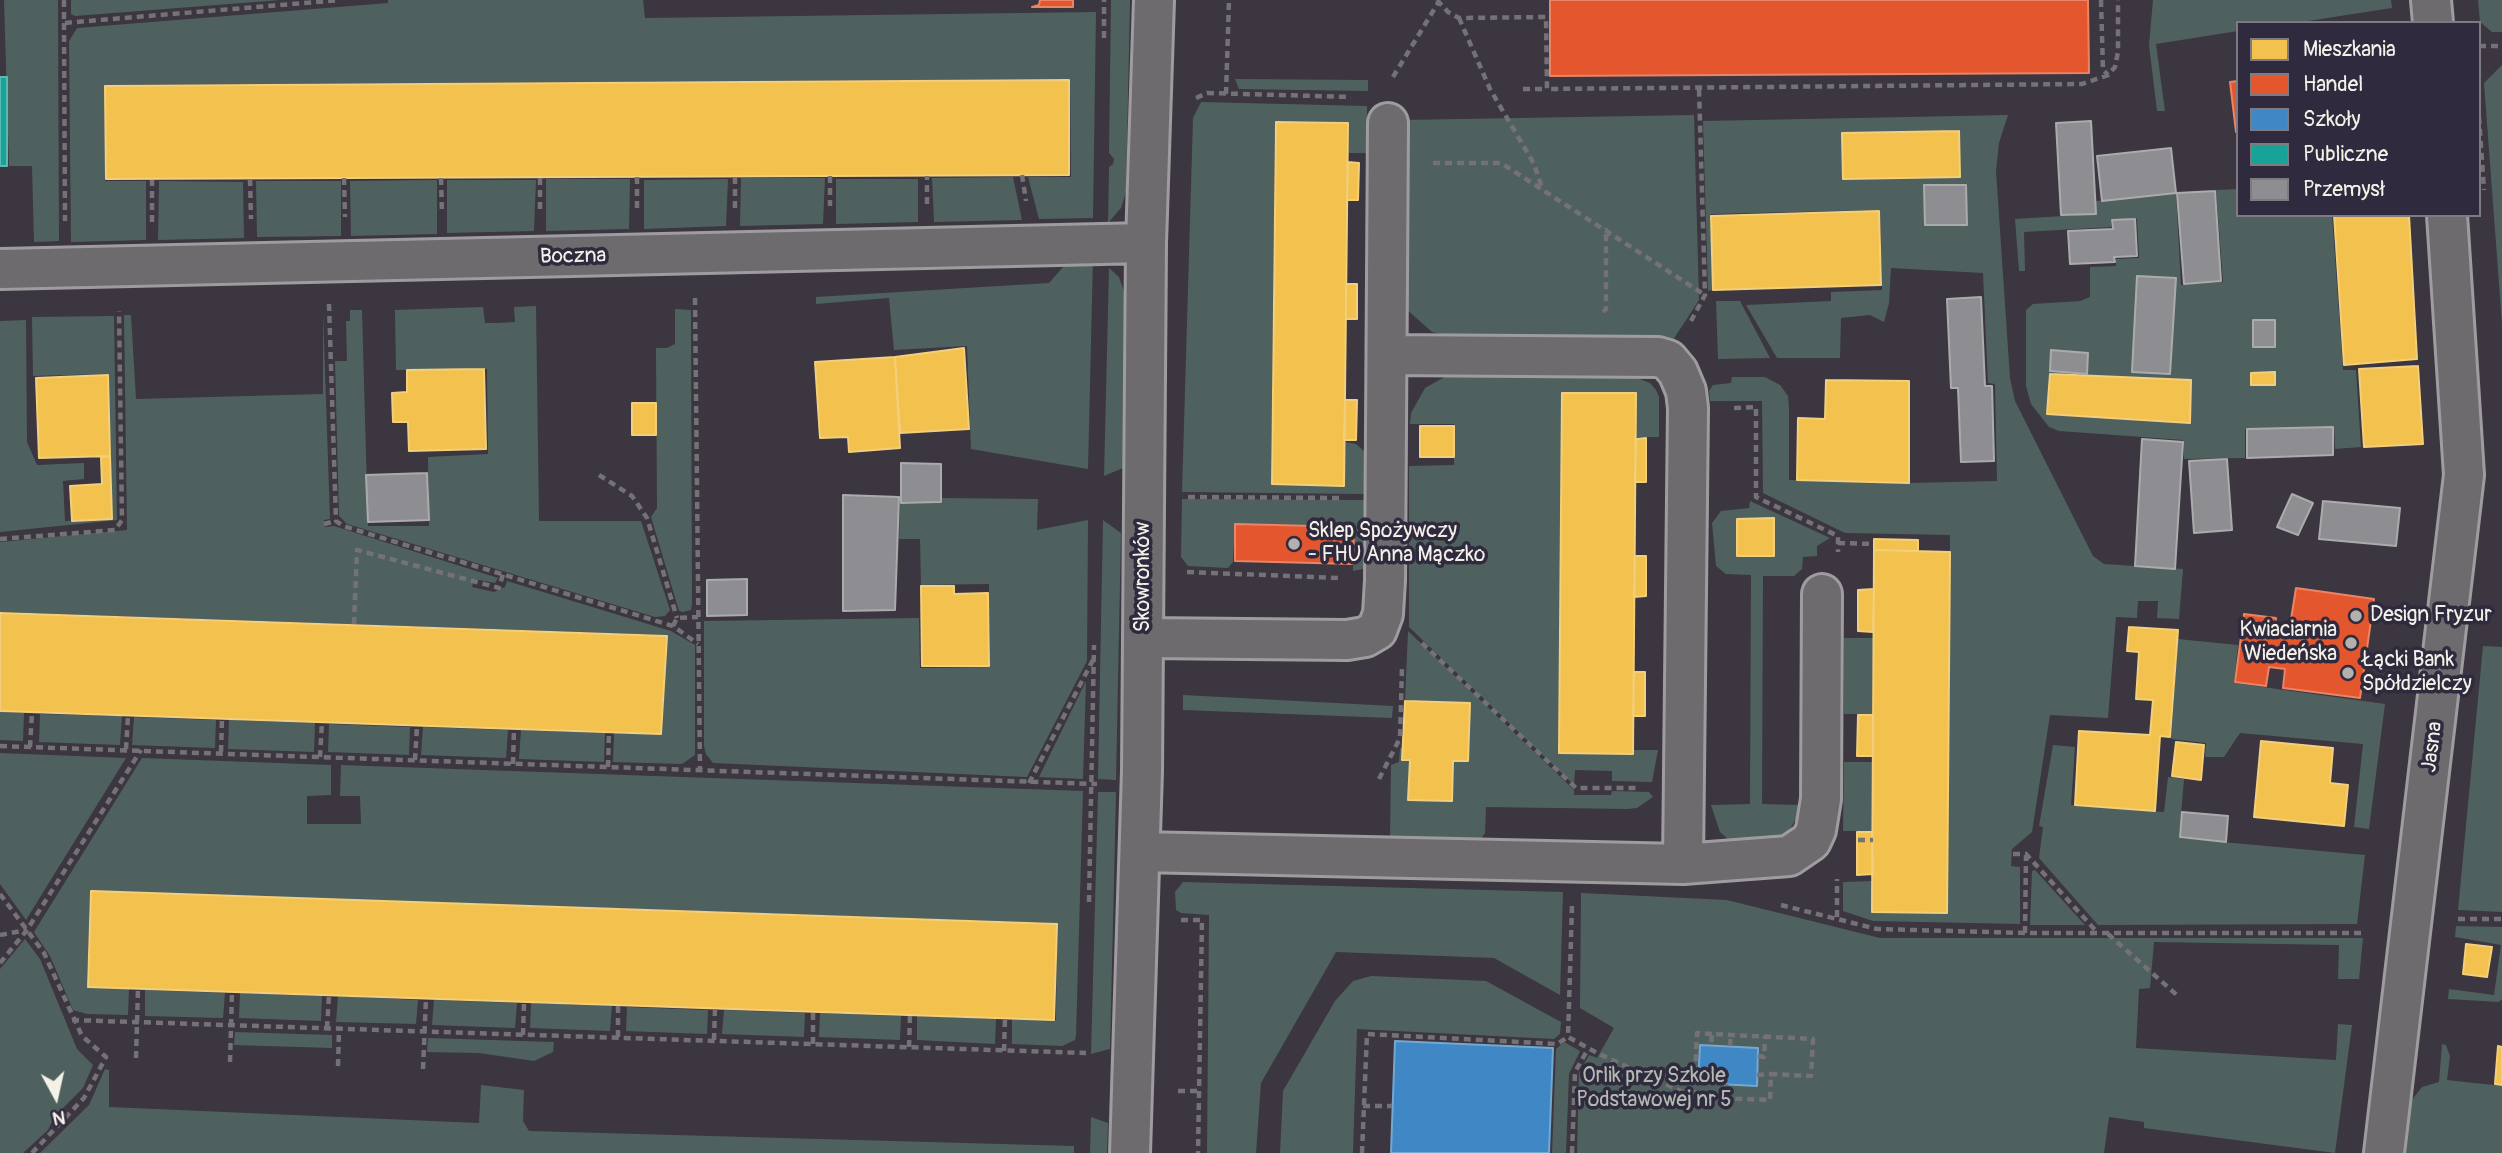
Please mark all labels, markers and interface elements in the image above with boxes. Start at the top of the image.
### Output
legend [2236,21,2481,217]
text: Mieszkania [2303,36,2396,63]
text: Handel [2303,71,2363,98]
text: Szkoły [2303,106,2360,133]
text: Publiczne [2303,141,2388,168]
text: Przemysł [2303,176,2385,203]
street label: Boczna [540,244,606,270]
place label: Sklep Spożywczy - FHU Anna Mączko [1308,519,1485,569]
street label: Skowronków [1131,522,1157,632]
marker: Sklep Spożywczy - FHU Anna Mączko [1286,536,1302,552]
place label: Design Fryzur [2370,603,2492,629]
marker: Design Fryzur [2348,608,2364,624]
place label: Kwiaciarnia Wiedeńska [2240,618,2337,668]
marker: Kwiaciarnia Wiedeńska [2343,635,2359,651]
place label: Łącki Bank Spółdzielczy [2362,648,2472,698]
marker: Łącki Bank Spółdzielczy [2340,665,2356,681]
street label: Jasna [2417,720,2449,774]
north arrow [21,1062,91,1132]
park label: Orlik przy Szkole Podstawowej nr 5 [1576,1064,1732,1114]
text: N [51,1105,67,1131]

